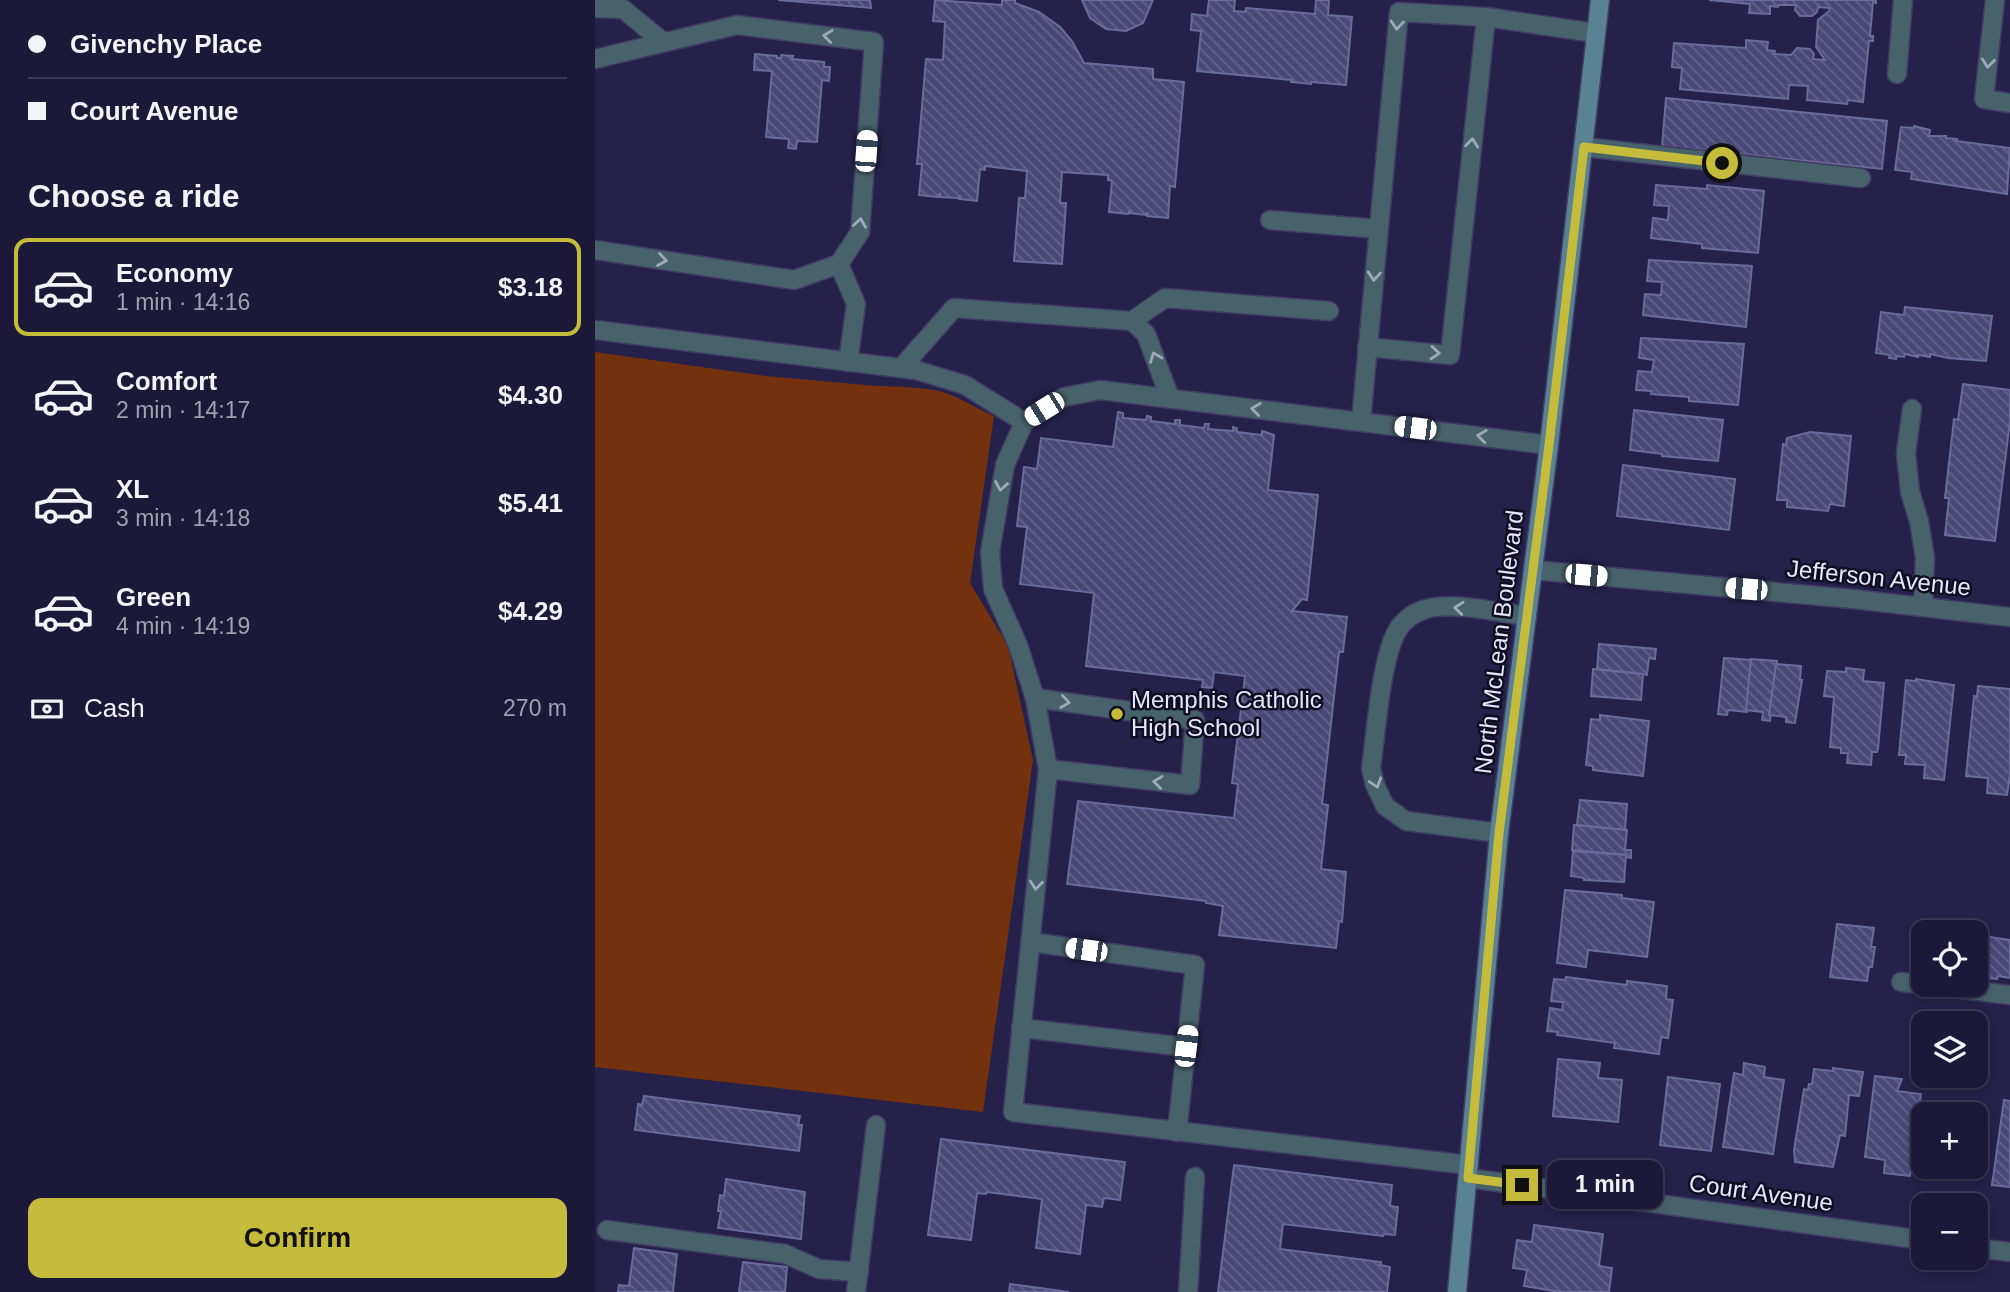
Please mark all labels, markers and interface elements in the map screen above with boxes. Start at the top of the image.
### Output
one-way arrow [1390,19,1405,31]
text: Givenchy Place [70,29,262,59]
one-way arrow [822,29,834,44]
one-way arrow [1981,58,1996,69]
text: Court Avenue [70,96,239,126]
car [855,129,878,173]
one-way arrow [1465,138,1480,149]
route start [1706,147,1738,179]
text: Choose a ride [28,178,240,214]
one-way arrow [852,217,867,229]
one-way arrow [657,252,668,267]
icon: car [32,256,95,319]
text: Economy [116,258,233,288]
one-way arrow [1367,271,1382,282]
text: $3.18 [498,272,563,302]
text: 1 min · 14:16 [116,289,250,315]
one-way arrow [1430,345,1441,360]
one-way arrow [1149,352,1163,364]
icon: car [32,364,95,427]
text: Comfort [116,366,217,396]
text: $4.30 [498,380,563,410]
car [1021,389,1068,429]
text: 2 min · 14:17 [116,397,250,423]
one-way arrow [1250,401,1262,416]
car [1393,415,1438,441]
one-way arrow [1476,429,1487,444]
icon: car [32,472,95,535]
text: XL [116,474,149,504]
one-way arrow [994,480,1009,492]
text: $5.41 [498,488,563,518]
text: 3 min · 14:18 [116,505,250,531]
street label: North McLean Boulevard [1469,509,1528,775]
street label: Jefferson Avenue [1786,554,1972,601]
car [1565,563,1608,587]
car [1725,577,1768,601]
icon: car [32,580,95,643]
text: Green [116,582,191,612]
text: $4.29 [498,596,563,626]
one-way arrow [1454,601,1465,616]
text: 4 min · 14:19 [116,613,250,639]
place label: Memphis Catholic High School [1131,686,1322,741]
icon: cash [28,690,66,728]
text: Cash [84,693,145,723]
text: 270 m [503,695,567,721]
one-way arrow [1059,695,1071,710]
marker: Memphis Catholic High School [1109,706,1125,722]
one-way arrow [1152,774,1164,789]
one-way arrow [1368,777,1382,789]
one-way arrow [1029,879,1044,891]
map controls [1911,920,1988,1270]
button: locate [1911,920,1988,997]
car [1064,937,1109,963]
button: layers [1911,1011,1988,1088]
car [1174,1024,1199,1068]
button: + [1911,1102,1988,1179]
callout: 1 min [1546,1160,1662,1210]
route end [1506,1169,1538,1201]
street label: Court Avenue [1687,1169,1835,1216]
text: 1 min [1575,1171,1635,1197]
button: − [1911,1193,1988,1270]
button: Confirm [28,1198,567,1278]

